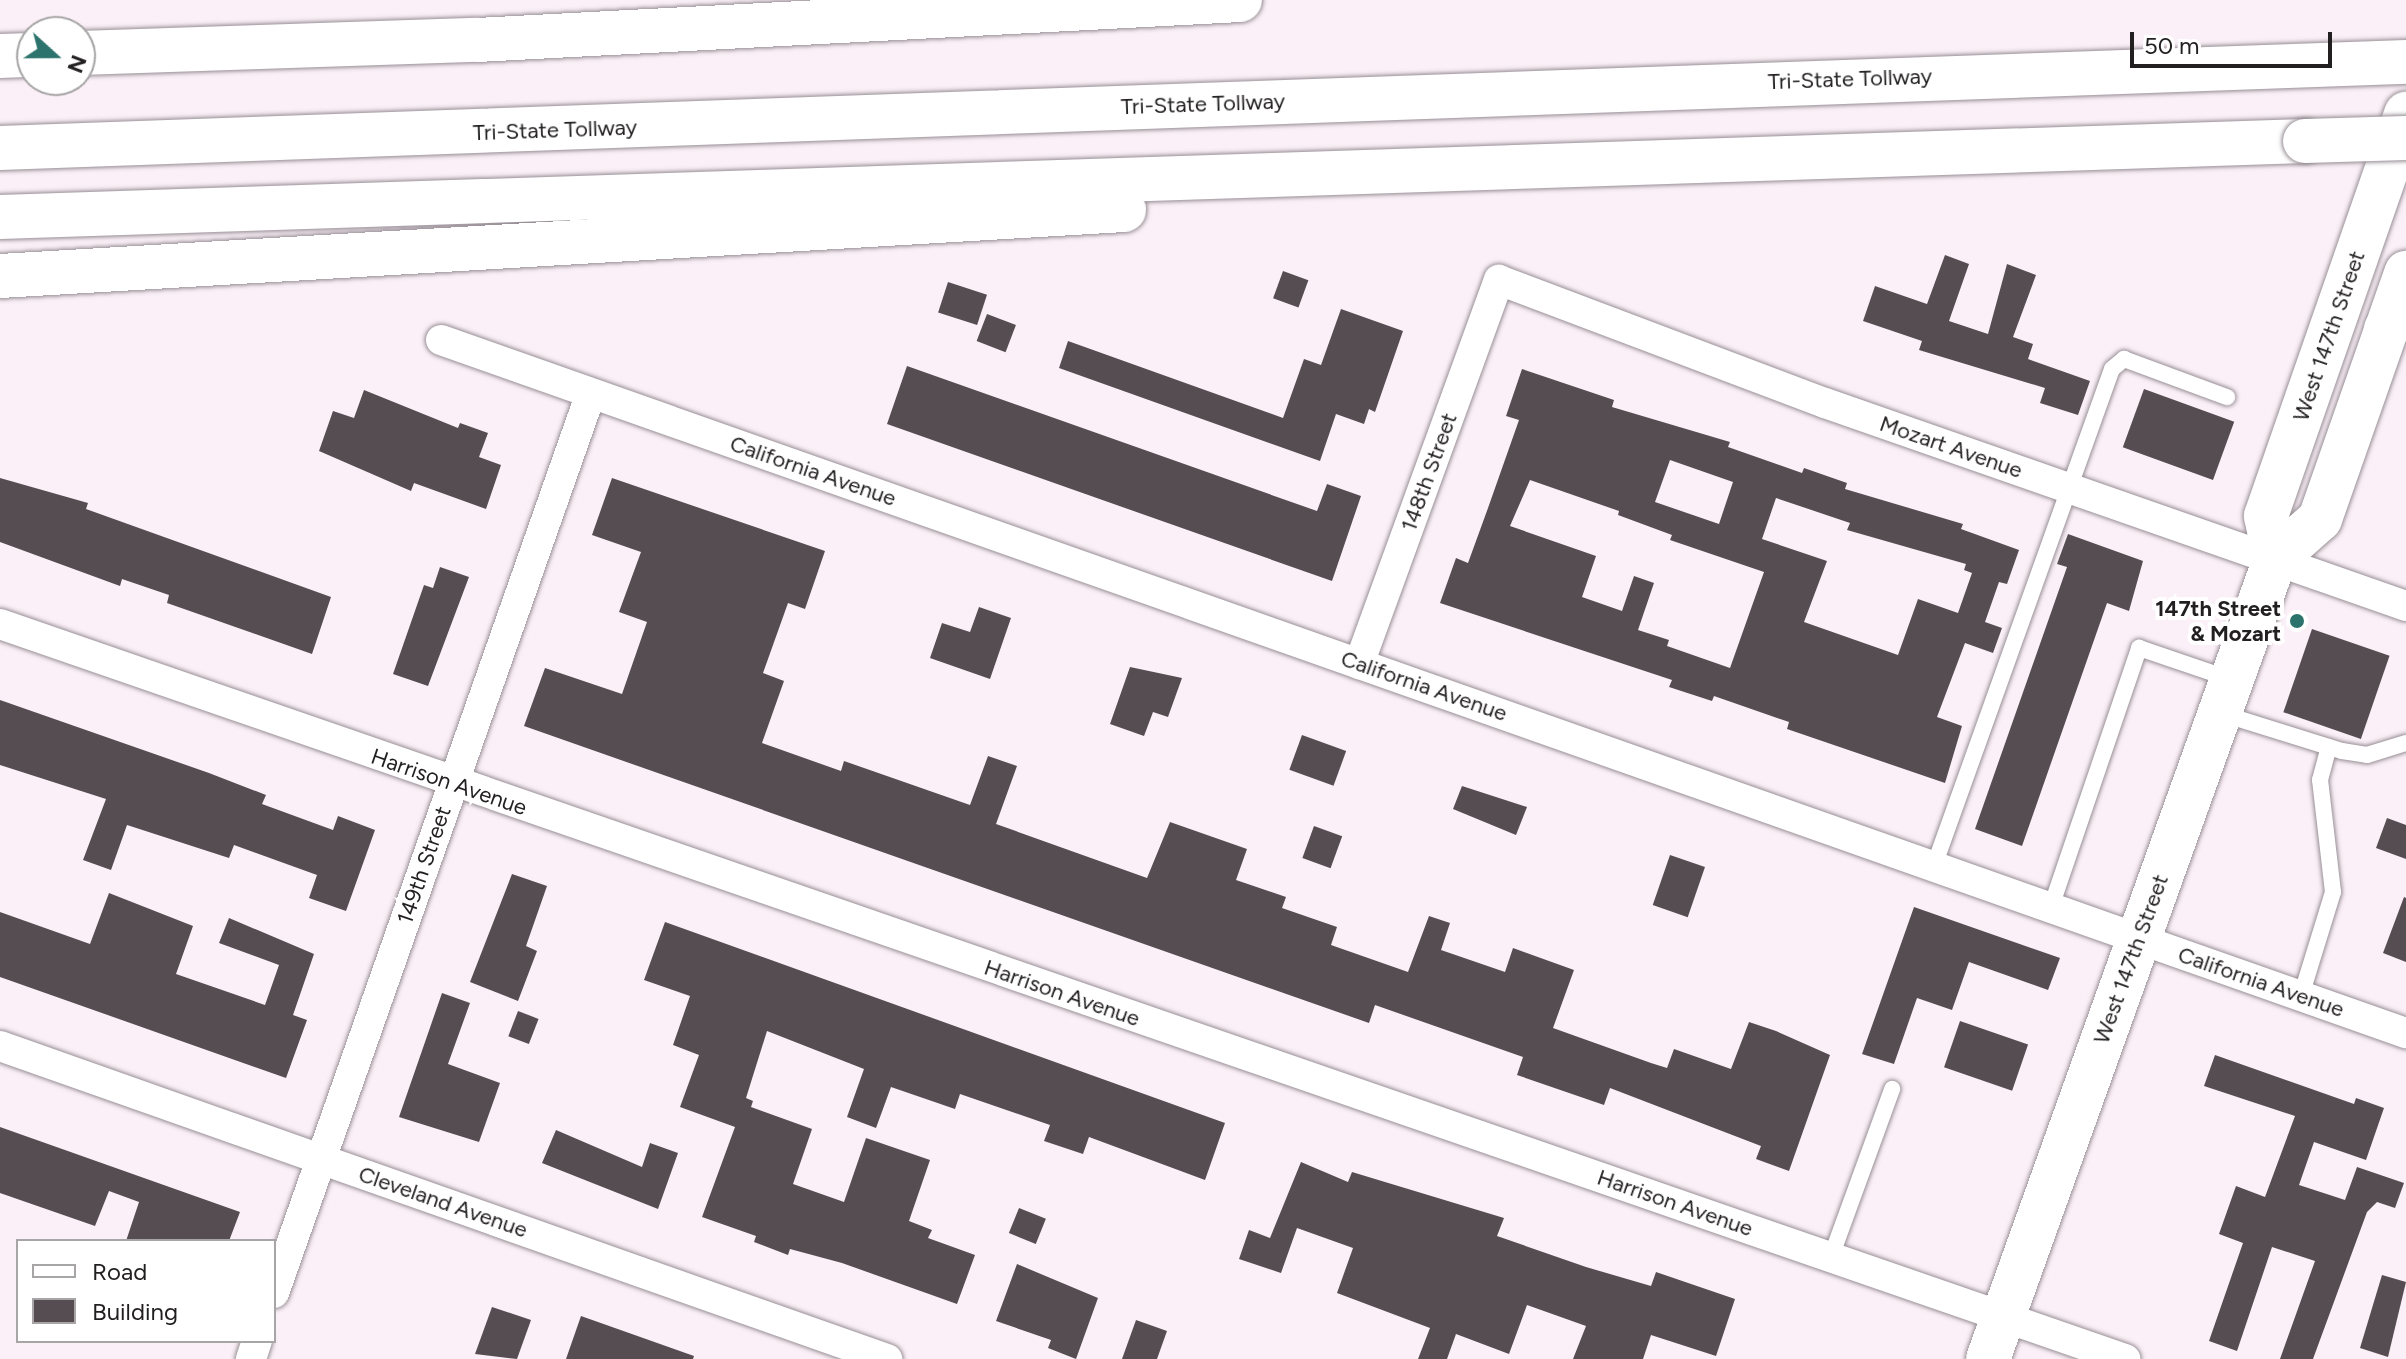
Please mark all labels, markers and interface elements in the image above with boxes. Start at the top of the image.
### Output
north arrow [16,16,96,96]
scale bar [2134,16,2336,66]
text: 50 m [2144,31,2200,60]
text: N [61,51,93,77]
street label: Tri-State Tollway [1767,63,1933,95]
street label: Tri-State Tollway [1120,88,1286,120]
street label: Tri-State Tollway [472,114,638,146]
street label: West 147th Street [2287,247,2371,425]
street label: 148th Street [1395,409,1463,535]
street label: Mozart Avenue [1876,410,2026,484]
street label: California Avenue [727,430,899,512]
place label: 147th Street & Mozart [2155,595,2281,646]
marker: 147th Street & Mozart [2288,612,2306,630]
street label: California Avenue [1338,645,1510,727]
street label: Harrison Avenue [368,743,530,821]
street label: 149th Street [392,803,456,927]
street label: West 147th Street [2088,871,2174,1047]
street label: California Avenue [2175,941,2347,1023]
street label: Harrison Avenue [981,954,1143,1032]
street label: Cleveland Avenue [355,1161,531,1243]
street label: Harrison Avenue [1594,1164,1756,1242]
legend [16,1239,276,1343]
text: Road [92,1257,147,1286]
text: Building [92,1297,178,1326]

